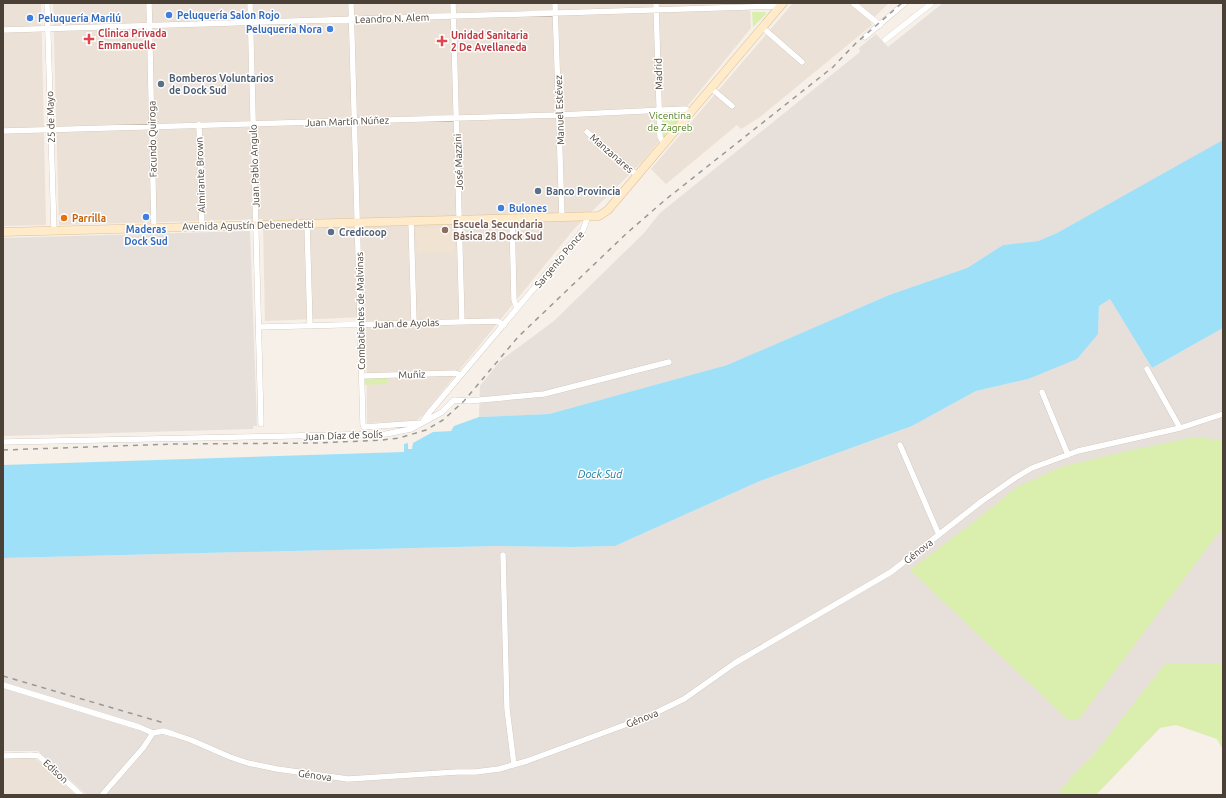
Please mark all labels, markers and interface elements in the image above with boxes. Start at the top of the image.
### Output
place label: Peluquería Salon Rojo [177,9,280,21]
marker: Peluquería Salon Rojo [164,10,174,20]
place label: Peluquería Marilú [38,12,121,24]
street label: Leandro N. Alem [355,12,429,25]
marker: Peluquería Marilú [25,13,35,23]
place label: Peluquería Nora [246,23,322,35]
marker: Peluquería Nora [325,24,335,34]
place label: Clinica Privada Emmanuelle [98,28,167,51]
place label: Unidad Sanitaria 2 De Avellaneda [451,30,528,53]
marker: Clinica Privada Emmanuelle [83,33,95,45]
marker: Unidad Sanitaria 2 De Avellaneda [436,35,448,47]
street label: Madrid [652,58,665,90]
place label: Bomberos Voluntarios de Dock Sud [169,73,274,96]
street label: Manuel Estévez [553,74,566,145]
marker: Bomberos Voluntarios de Dock Sud [156,79,166,89]
street label: 25 de Mayo [44,91,57,143]
street label: Facundo Quiroga [146,101,159,177]
park label: Vicentina de Zagreb [647,110,693,133]
street label: Juan Martín Núñez [305,115,390,128]
street label: Juan Pablo Angulo [248,124,261,208]
street label: Manzanares [588,132,636,175]
street label: José Mazzini [452,134,465,190]
street label: Almirante Brown [194,137,207,213]
marker: Banco Provincia [533,186,543,196]
place label: Banco Provincia [546,186,620,197]
marker: Bulones [496,203,506,213]
place label: Bulones [509,203,547,214]
marker: Maderas Dock Sud [141,212,151,222]
marker: Parrilla [59,213,69,223]
place label: Parrilla [72,213,106,224]
street label: Avenida Agustín Debenedetti [182,219,314,232]
place label: Escuela Secundaria Básica 28 Dock Sud [453,219,543,242]
place label: Maderas Dock Sud [124,224,168,247]
marker: Escuela Secundaria Básica 28 Dock Sud [440,225,450,235]
marker: Credicoop [326,227,336,237]
place label: Credicoop [339,227,387,238]
street label: Sargento Ponce [532,229,586,290]
street label: Combatientes de Malvinas [354,252,367,370]
street label: Juan de Ayolas [373,317,440,330]
street label: Muñiz [398,369,426,380]
street label: Juan Díaz de Solís [303,429,383,442]
water label: Dock Sud [578,468,623,480]
street label: Génova [902,537,935,566]
street label: Génova [624,707,660,730]
street label: Edison [41,757,70,786]
street label: Génova [297,768,332,783]

